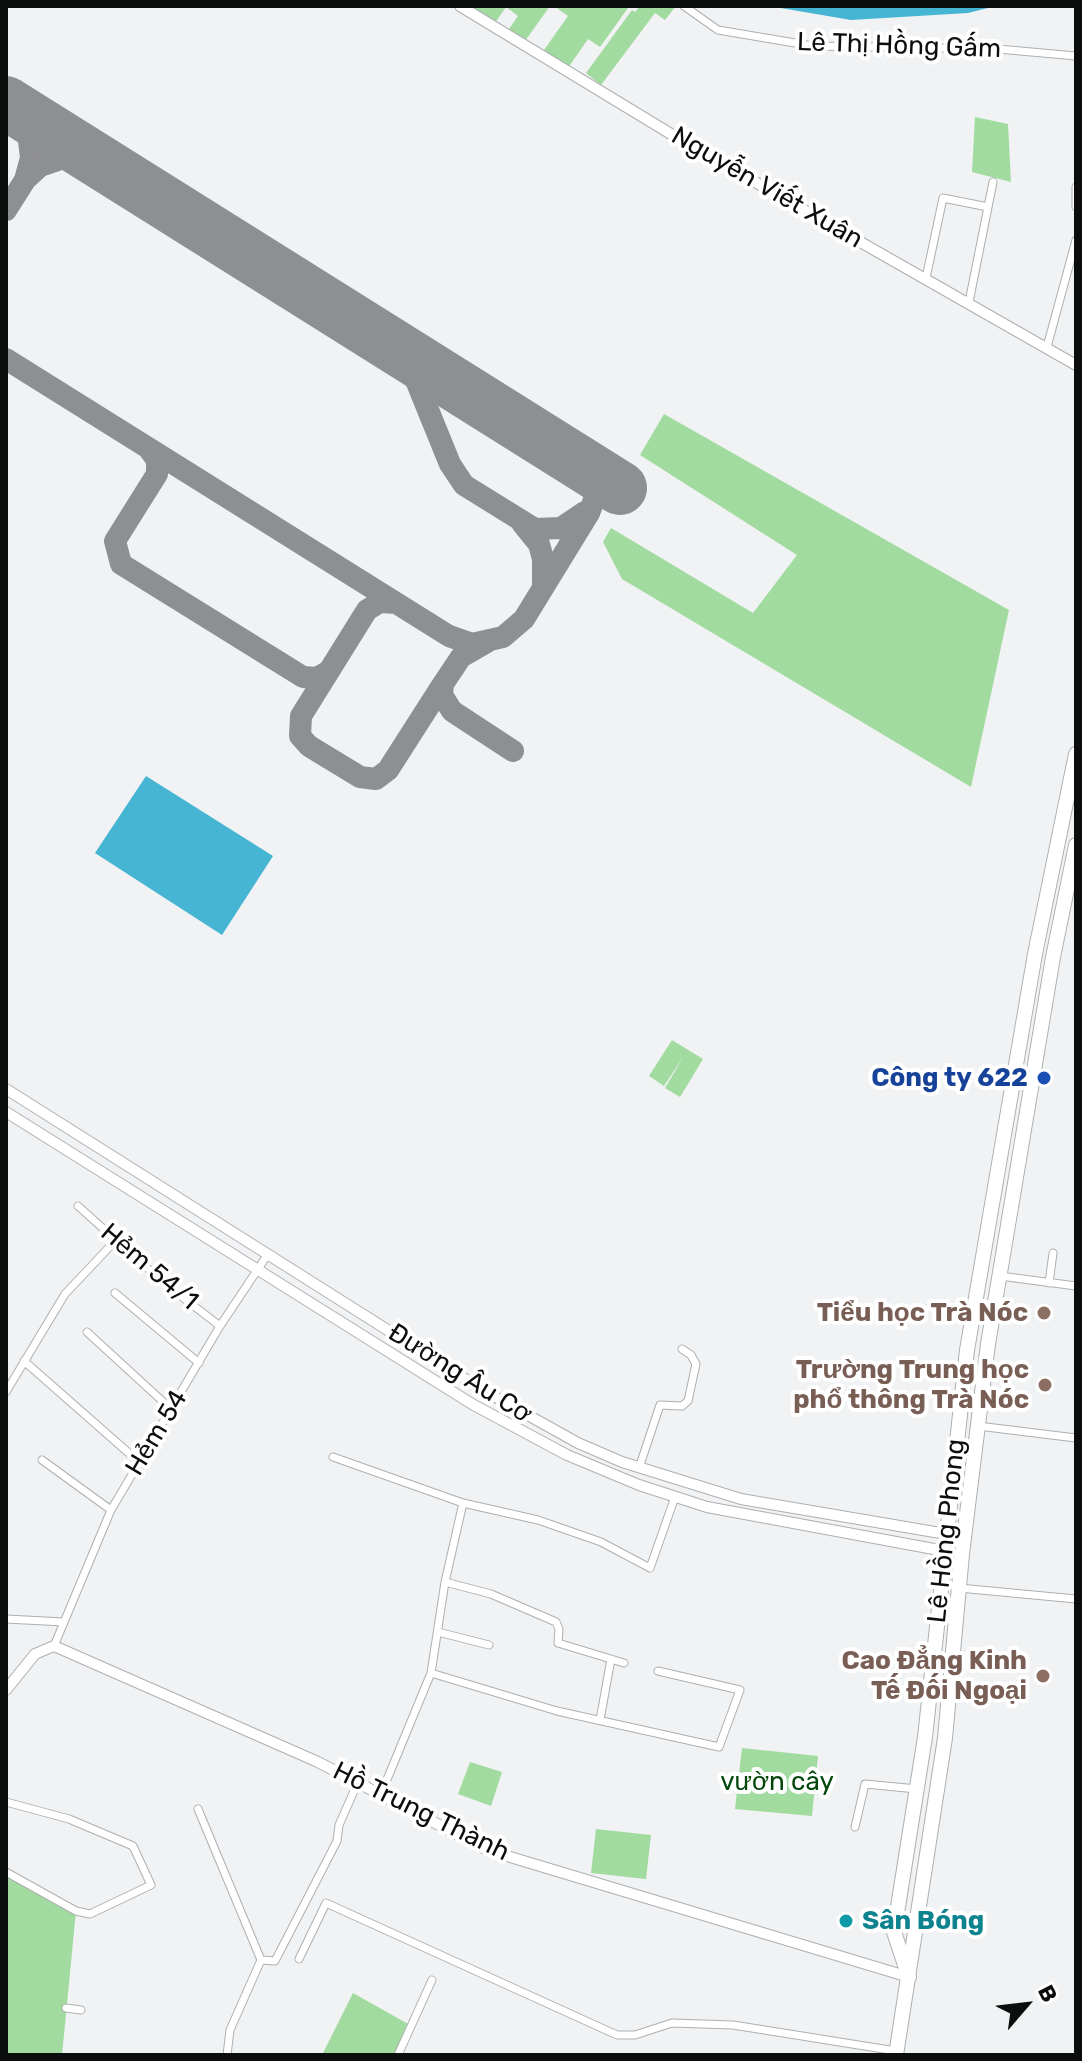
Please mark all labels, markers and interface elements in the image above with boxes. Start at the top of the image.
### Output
street label: Lê Thị Hồng Gấm [796,27,1002,65]
street label: Nguyễn Viết Xuân [666,121,868,255]
place label: Công ty 622 [871,1062,1028,1094]
marker: Công ty 622 [1035,1069,1053,1087]
street label: Hẻm 54/1 [94,1217,204,1317]
place label: Tiểu học Trà Nóc [817,1297,1028,1329]
marker: Tiểu học Trà Nóc [1035,1304,1053,1322]
street label: Đường Âu Cơ [382,1317,538,1431]
place label: Trường Trung học phổ thông Trà Nóc [793,1354,1029,1416]
marker: Trường Trung học phổ thông Trà Nóc [1036,1376,1054,1394]
street label: Hẻm 54 [119,1385,195,1481]
street label: Lê Hồng Phong [922,1437,972,1625]
place label: Cao Đẳng Kinh Tế Đối Ngoại [841,1645,1027,1706]
marker: Cao Đẳng Kinh Tế Đối Ngoại [1034,1667,1052,1685]
street label: Hồ Trung Thành [328,1756,514,1868]
park label: vườn cây [720,1766,834,1798]
place label: Sân Bóng [862,1905,984,1937]
marker: Sân Bóng [837,1912,855,1930]
north arrow [986,1965,1066,2045]
text: B [1032,1980,1063,2007]

